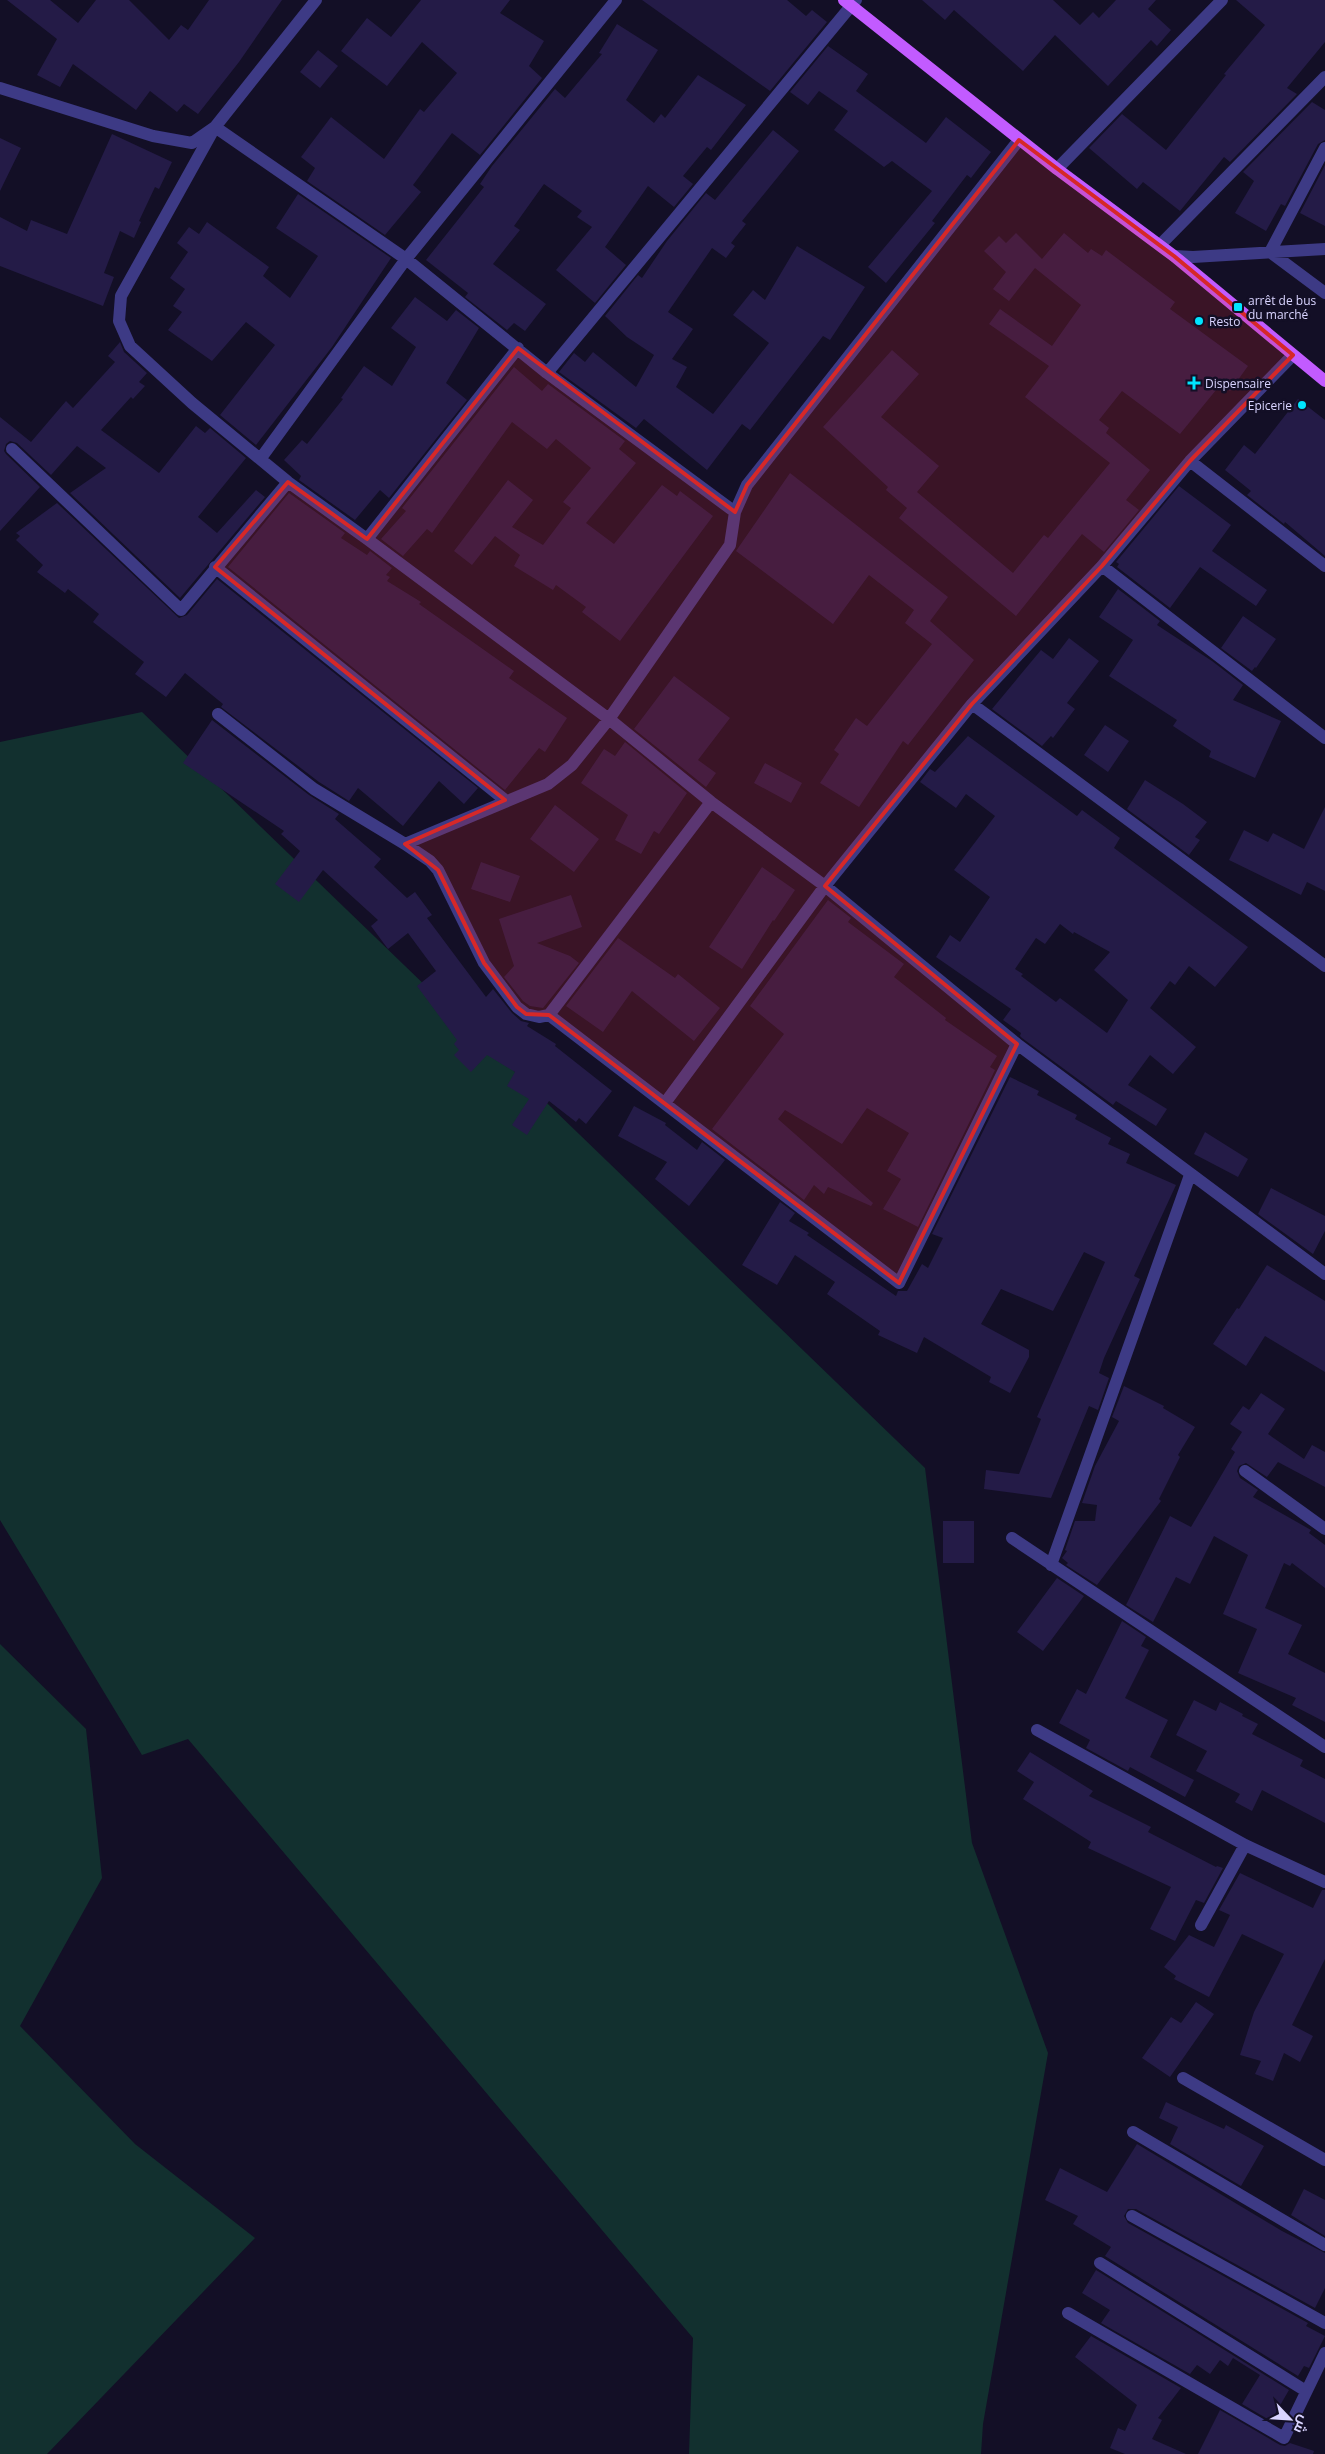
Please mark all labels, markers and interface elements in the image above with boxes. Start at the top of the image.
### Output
place label: arrêt de bus du marché [1248,292,1317,323]
marker: arrêt de bus du marché [1232,301,1244,313]
place label: Resto [1209,313,1240,330]
marker: Resto [1193,315,1205,327]
place label: Dispensaire [1205,375,1271,392]
marker: Dispensaire [1187,376,1201,390]
place label: Epicerie [1248,397,1292,414]
marker: Epicerie [1296,399,1308,411]
north arrow [1265,2394,1315,2444]
text: ش [1290,2413,1315,2437]

